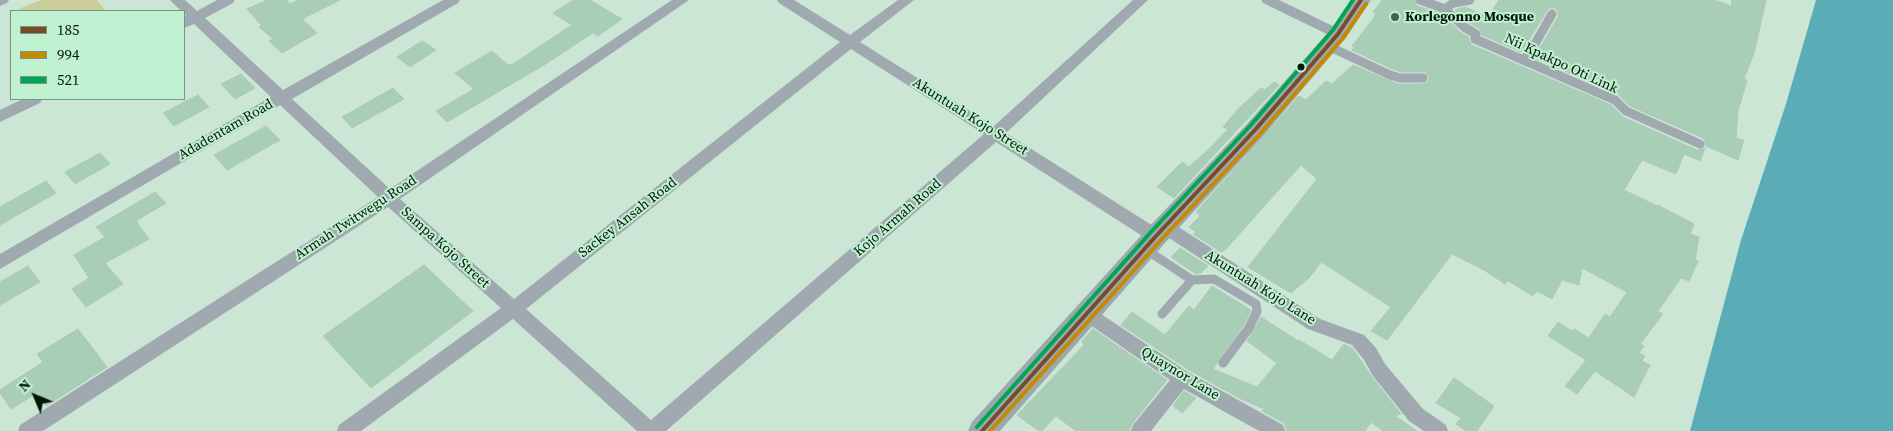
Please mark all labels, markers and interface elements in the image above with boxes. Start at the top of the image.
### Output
place label: Korlegonno Mosque [1405,9,1534,25]
legend [10,10,185,100]
marker: Korlegonno Mosque [1389,11,1401,23]
text: 185 [57,19,80,40]
street label: Nii Kpakpo Oti Link [1502,30,1620,98]
text: 994 [57,44,80,65]
unlabelled marker [1296,62,1306,72]
text: 521 [57,69,80,90]
street label: Akuntuah Kojo Street [909,75,1031,159]
street label: Adadentam Road [176,96,276,164]
street label: Armah Twitwegu Road [292,172,420,264]
street label: Sackey Ansah Road [575,174,681,262]
street label: Kojo Armah Road [851,176,945,260]
street label: Sampa Kojo Street [397,204,493,292]
street label: Akuntuah Kojo Lane [1201,247,1319,329]
street label: Quaynor Lane [1138,344,1222,404]
north arrow [10,371,60,421]
text: N [14,375,35,396]

